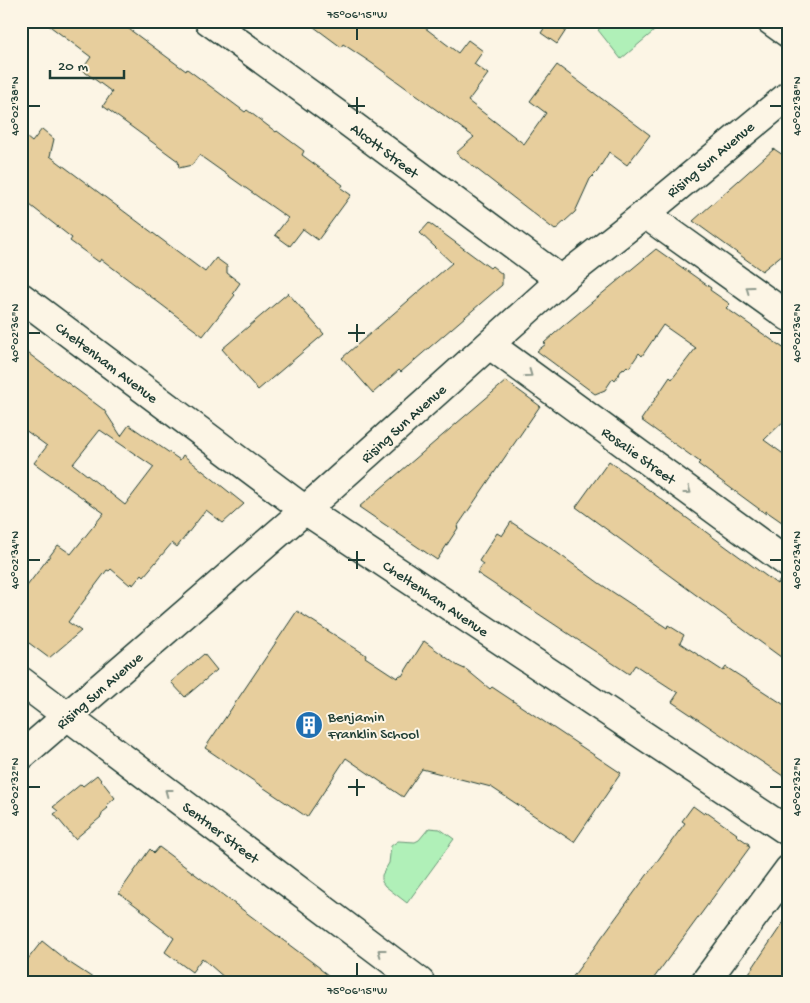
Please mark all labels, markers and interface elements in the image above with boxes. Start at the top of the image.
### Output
text: 75°06'15"W [326,9,387,23]
scale bar [50,48,124,80]
text: 20 m [58,58,88,76]
text: 40°02'38"N [9,76,23,136]
text: 40°02'38"N [791,76,805,136]
street label: Rising Sun Avenue [664,118,759,202]
street label: Alcott Street [346,120,423,184]
one-way arrow [745,286,755,295]
text: 40°02'36"N [9,303,23,362]
text: 40°02'36"N [791,303,805,362]
street label: Cheltenham Avenue [51,319,161,408]
one-way arrow [523,368,533,377]
street label: Rising Sun Avenue [358,381,451,468]
street label: Rosalie Street [597,424,680,491]
one-way arrow [682,485,692,494]
text: 40°02'34"N [9,531,23,589]
text: 40°02'34"N [791,531,805,589]
street label: Cheltenham Avenue [378,558,491,642]
street label: Rising Sun Avenue [53,649,147,734]
place label: Benjamin Franklin School [327,709,419,744]
building icon: Benjamin Franklin School [294,710,324,740]
text: 40°02'32"N [9,758,23,816]
text: 40°02'32"N [791,758,805,816]
one-way arrow [165,789,174,797]
street label: Sentner Street [178,799,263,869]
one-way arrow [378,950,387,958]
text: 75°06'15"W [326,985,387,999]

